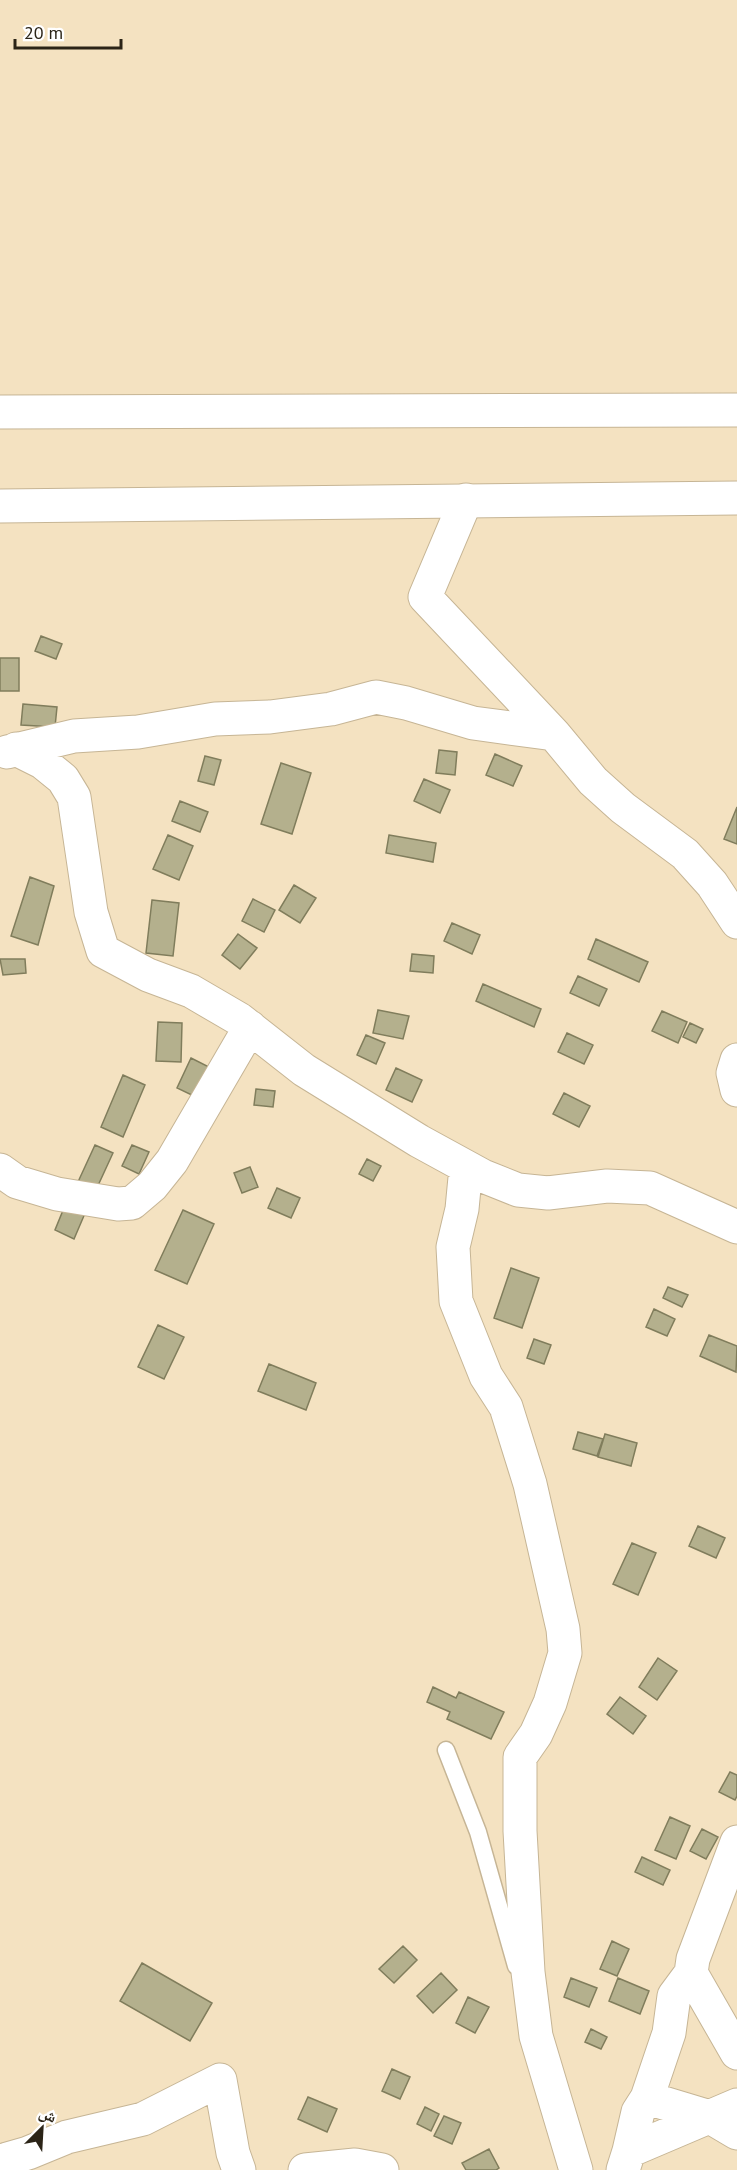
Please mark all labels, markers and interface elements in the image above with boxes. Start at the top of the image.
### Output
scale bar [15,12,122,50]
text: 20 m [24,21,63,44]
north arrow [12,2098,72,2158]
text: ش [36,2102,60,2127]

